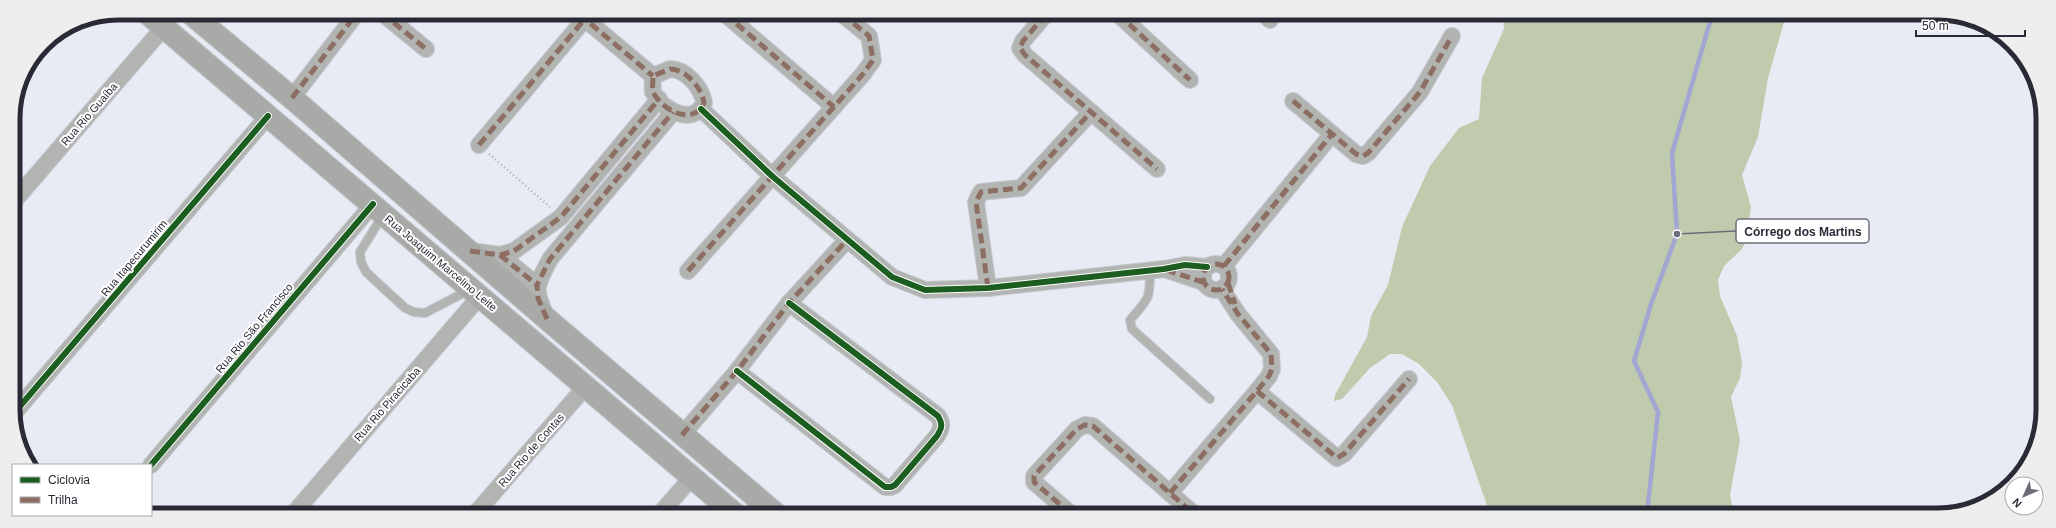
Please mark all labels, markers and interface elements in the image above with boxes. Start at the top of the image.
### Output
scale bar [1916,12,2025,38]
text: 50 m [1922,19,1949,33]
street label: Rua Rio Guaíba [59,80,120,148]
street label: Rua Joaquim Marcelino Leite [383,213,499,313]
street label: Rua Itapecurumirim [99,217,169,299]
callout: Córrego dos Martins [1736,219,1869,243]
text: Córrego dos Martins [1744,225,1862,239]
street label: Rua Rio São Francisco [213,281,295,375]
street label: Rua Rio Piracicaba [352,364,423,443]
street label: Rua Rio de Contas [496,411,566,489]
legend [12,464,152,516]
text: Ciclovia [48,473,90,487]
north arrow [2004,476,2044,516]
text: Trilha [48,493,78,507]
text: N [2010,496,2024,510]

